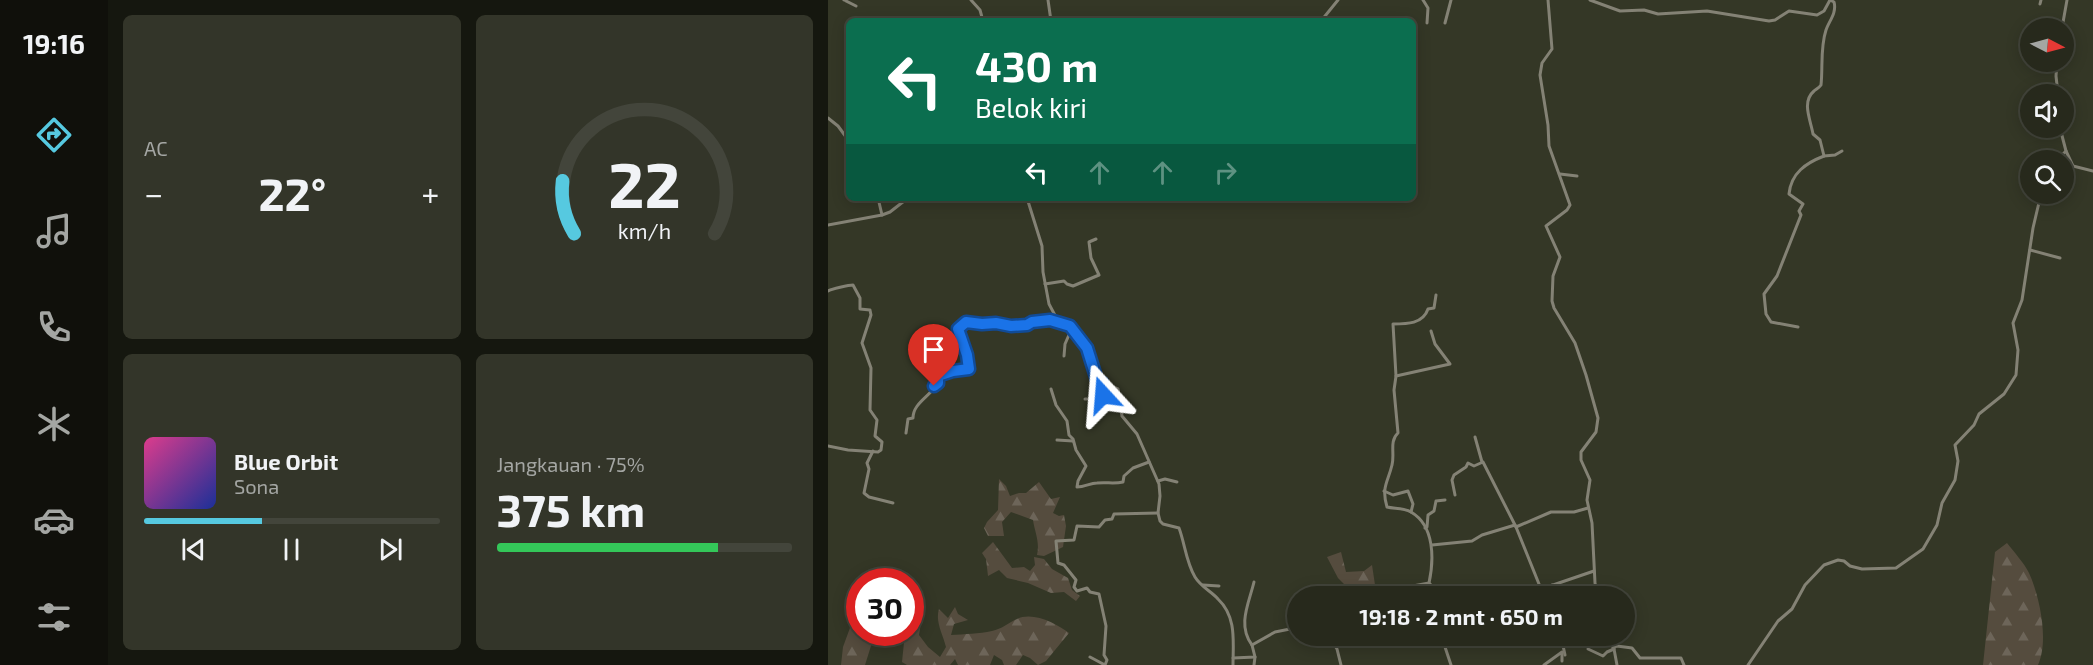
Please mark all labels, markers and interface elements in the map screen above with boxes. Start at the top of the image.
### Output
north arrow [2020,18,2074,72]
map controls [2020,18,2074,204]
text: 19:16 [23,27,85,59]
text: 430 m [975,40,1098,90]
icon: left [876,42,954,120]
button: sound [2020,84,2074,138]
text: Belok kiri [975,91,1087,123]
icon: directions [33,114,75,156]
text: AC [144,136,168,160]
text: 22 [608,146,680,221]
button: search [2020,150,2074,204]
icon: left [1020,156,1053,189]
icon: ahead [1083,156,1116,189]
icon: ahead [1146,156,1179,189]
icon: right [1209,156,1242,189]
text: 22° [258,166,326,220]
text: − [144,173,163,213]
text: + [421,173,440,213]
icon: music [33,210,75,252]
text: km/h [618,218,671,243]
icon: phone [33,306,75,348]
pin [908,324,959,386]
icon: arrive [917,333,950,366]
position arrow [1071,363,1135,427]
icon: climate [33,403,75,445]
text: Blue Orbit [234,448,338,474]
text: Jangkauan · 75% [497,452,645,476]
text: Sona [234,474,279,498]
text: 375 km [497,482,645,536]
icon: car [33,499,75,541]
icon: previous [177,533,210,566]
icon: pause [275,533,308,566]
icon: next [374,533,407,566]
speed limit sign: 30 [846,568,924,646]
icon: filters [33,596,75,638]
text: 19:18 · 2 mnt · 650 m [1359,603,1563,629]

